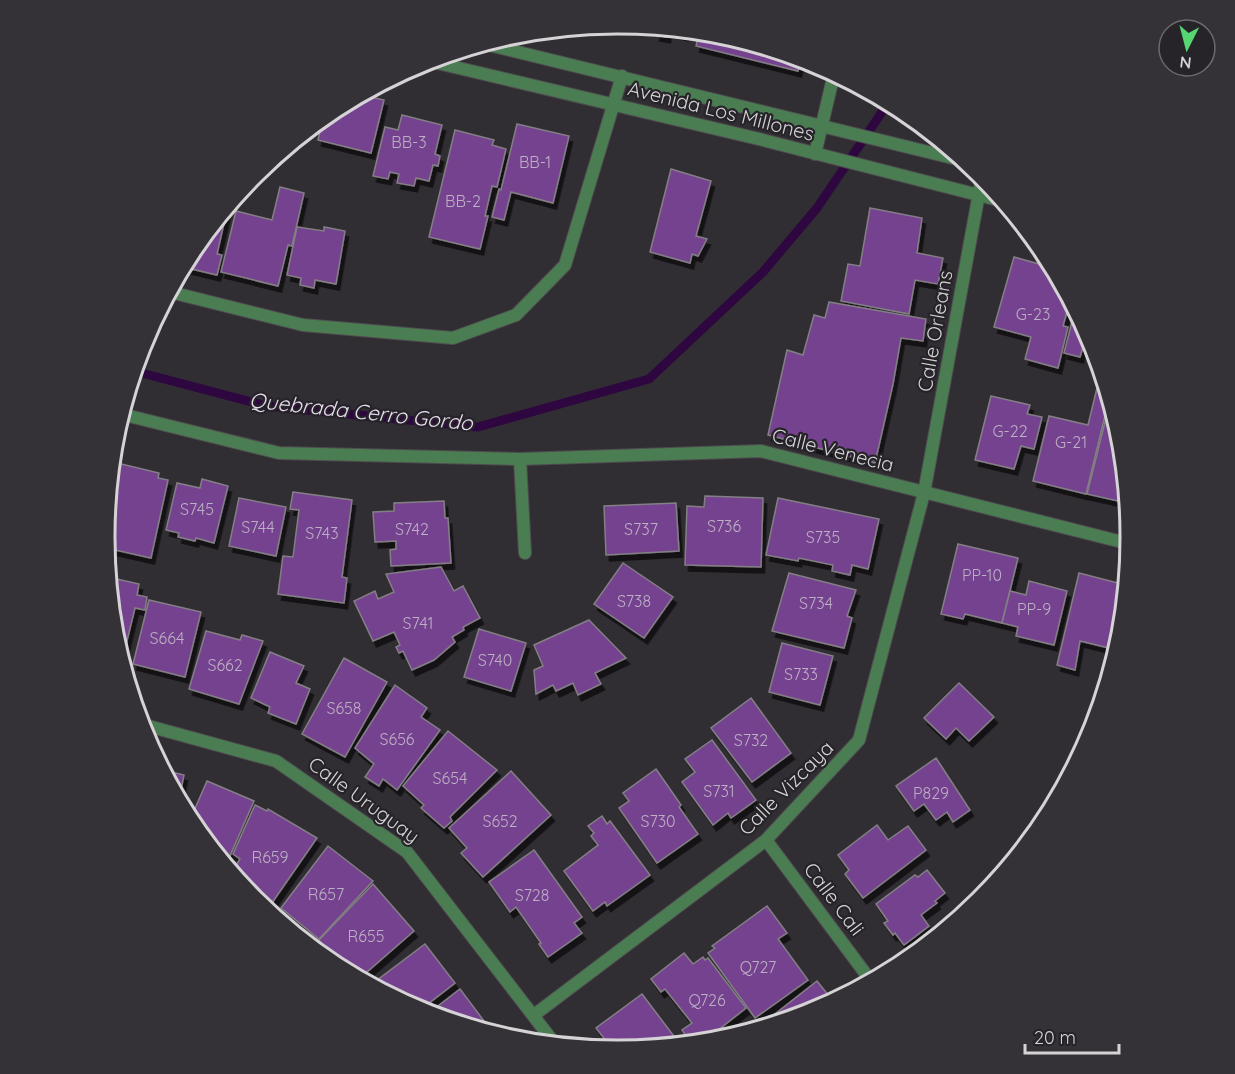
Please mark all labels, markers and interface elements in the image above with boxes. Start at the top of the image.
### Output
north arrow [1157,18,1217,78]
text: N [1179,52,1192,73]
street label: Avenida Los Millones [625,75,817,146]
house number: BB-3 [391,132,427,152]
house number: BB-1 [519,152,551,172]
house number: BB-2 [445,191,481,211]
street label: Calle Orleans [912,268,957,394]
house number: G-23 [1016,304,1050,324]
water label: Quebrada Cerro Gordo [248,386,475,436]
house number: G-22 [992,421,1028,441]
street label: Calle Venecia [770,422,897,477]
house number: G-21 [1055,432,1087,452]
house number: S745 [180,499,214,519]
house number: S736 [707,516,741,536]
house number: S744 [241,517,275,537]
house number: S742 [395,519,429,539]
house number: S737 [624,519,658,539]
house number: S743 [305,523,339,543]
house number: S735 [806,527,840,547]
house number: PP-10 [962,565,1002,585]
house number: S738 [617,591,651,611]
house number: S734 [799,593,833,613]
house number: PP-9 [1017,599,1051,619]
house number: S741 [403,613,433,633]
house number: S664 [150,628,184,648]
house number: S740 [478,650,512,670]
house number: S662 [207,655,243,675]
house number: S733 [784,664,818,684]
house number: S658 [327,698,361,718]
house number: S656 [380,729,415,749]
house number: S732 [734,730,768,750]
street label: Calle Vizcaya [733,735,838,840]
street label: Calle Uruguay [304,751,425,848]
house number: S654 [433,768,467,788]
house number: S731 [703,781,735,801]
house number: P829 [913,783,949,803]
house number: S652 [482,811,518,831]
house number: S730 [640,811,676,831]
house number: R659 [252,847,289,867]
street label: Calle Cali [799,857,870,940]
house number: R657 [308,884,344,904]
house number: S728 [515,885,549,905]
house number: R655 [348,926,384,946]
house number: Q727 [740,957,776,977]
house number: Q726 [688,990,726,1010]
scale bar [1025,1017,1120,1055]
text: 20 m [1034,1026,1076,1049]

